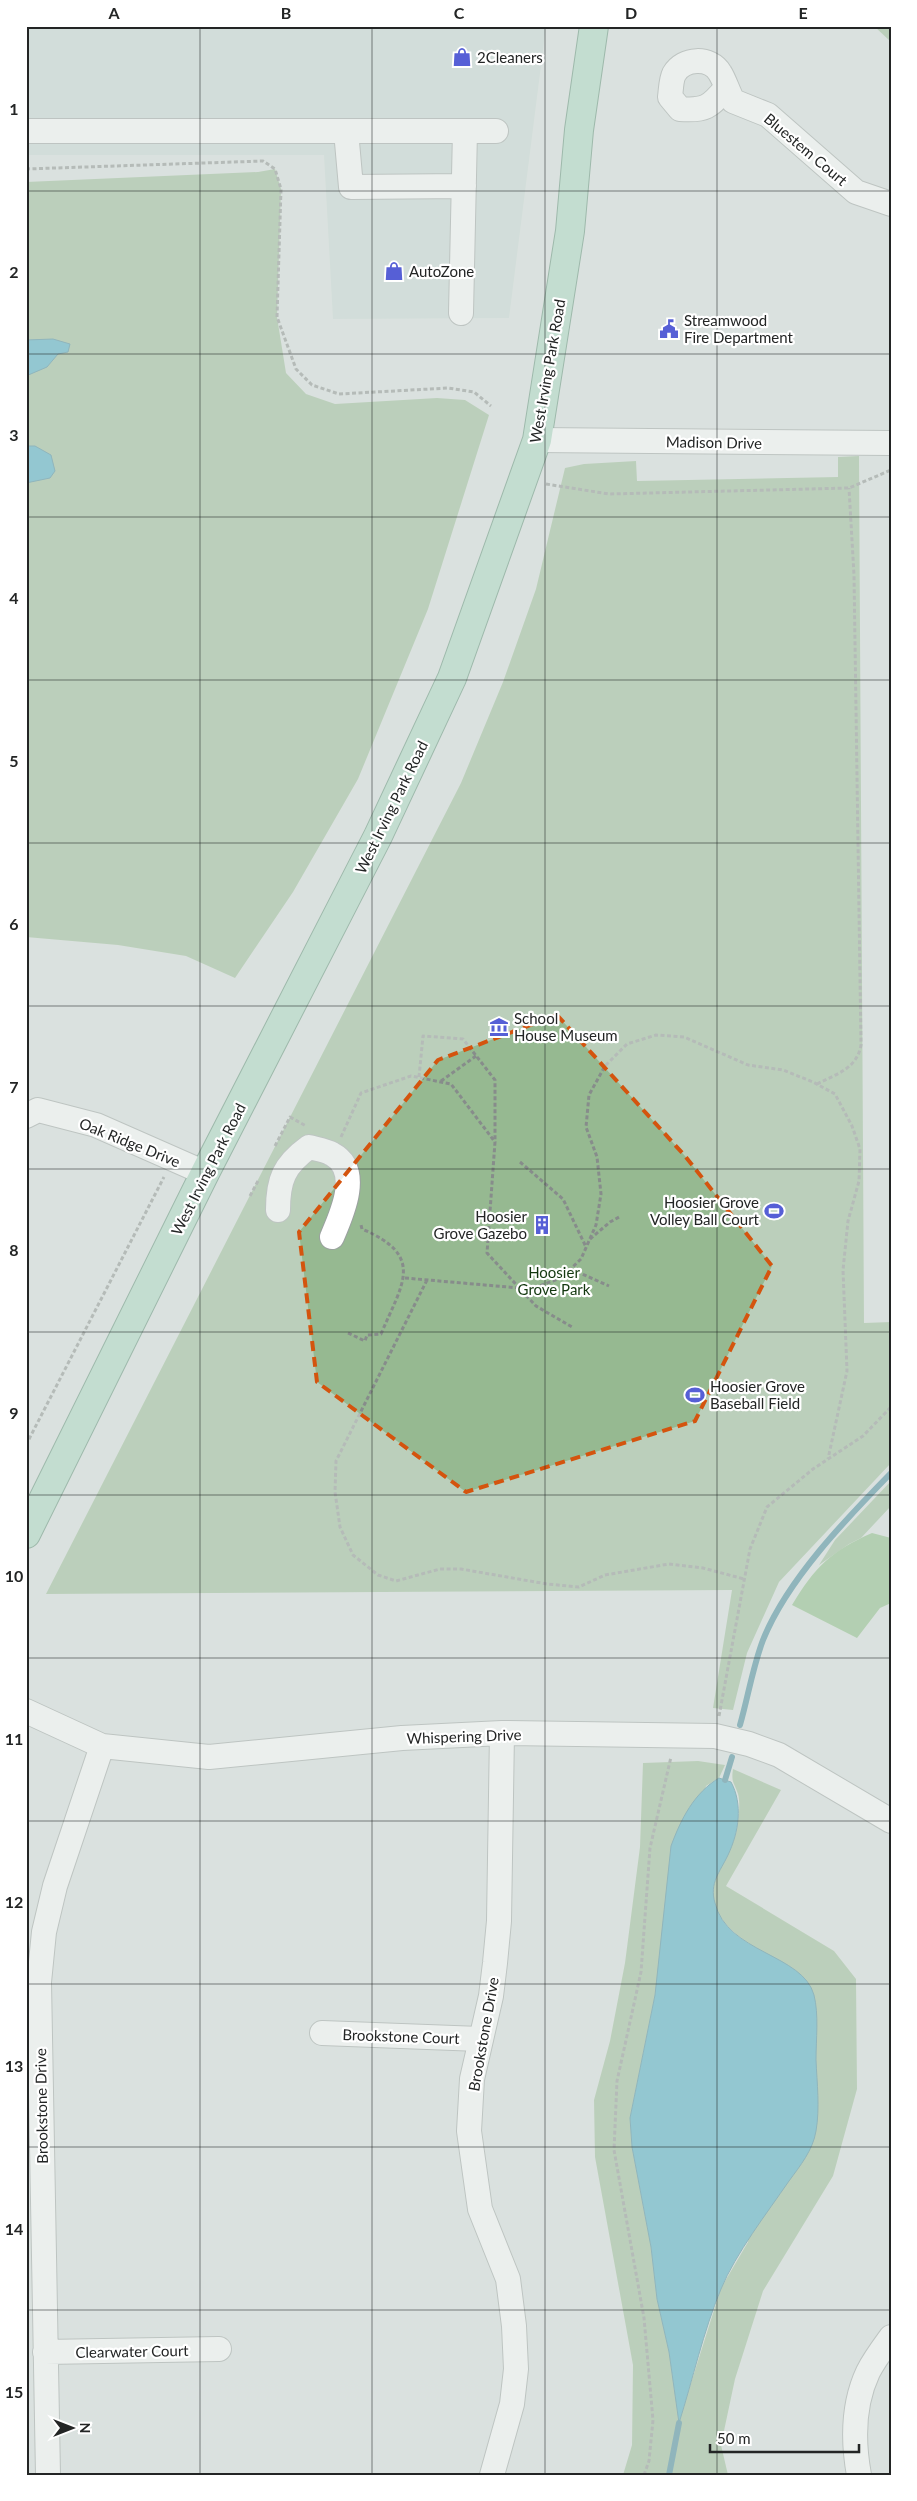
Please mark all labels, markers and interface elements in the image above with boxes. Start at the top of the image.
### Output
text: A [107,3,120,22]
text: B [281,3,291,22]
text: C [454,3,465,22]
text: D [625,3,637,22]
text: E [798,3,808,22]
shop icon: 2Cleaners [451,46,473,68]
place label: 2Cleaners [477,48,543,66]
text: 1 [9,99,19,118]
street label: Bluestem Court [761,109,852,189]
shop icon: AutoZone [383,260,405,282]
text: 2 [9,262,19,281]
place label: AutoZone [409,262,474,280]
street label: West Irving Park Road [525,298,569,444]
place label: Streamwood Fire Department [684,311,793,346]
public building icon: Streamwood Fire Department [658,318,680,340]
text: 3 [9,425,19,444]
street label: Madison Drive [666,432,762,452]
text: 4 [9,588,19,607]
street label: West Irving Park Road [351,738,431,876]
text: 5 [9,751,19,770]
text: 6 [9,914,19,933]
place label: School House Museum [514,1009,618,1044]
museum icon: School House Museum [488,1016,510,1038]
text: 7 [9,1077,19,1096]
street label: West Irving Park Road [167,1100,249,1238]
street label: Oak Ridge Drive [77,1114,183,1170]
place label: Hoosier Grove Volley Ball Court [650,1193,760,1228]
sports icon: Hoosier Grove Volley Ball Court [763,1200,785,1222]
place label: Hoosier Grove Gazebo [434,1207,528,1242]
building icon: Hoosier Grove Gazebo [531,1214,553,1236]
text: 8 [9,1240,19,1259]
park label: Hoosier Grove Park [518,1263,591,1298]
place label: Hoosier Grove Baseball Field [710,1377,805,1412]
sports icon: Hoosier Grove Baseball Field [684,1384,706,1406]
text: 9 [9,1403,19,1422]
text: 10 [5,1566,23,1585]
street label: Whispering Drive [406,1725,522,1747]
text: 11 [5,1729,23,1748]
text: 12 [5,1892,23,1911]
street label: Brookstone Drive [464,1975,502,2092]
street label: Brookstone Court [342,2025,461,2047]
street label: Brookstone Drive [31,2048,51,2164]
text: 13 [5,2056,23,2075]
text: 14 [5,2219,23,2238]
street label: Clearwater Court [75,2341,189,2361]
text: 15 [5,2382,23,2401]
north arrow [48,2404,98,2454]
scale bar [710,2421,858,2453]
text: N [77,2423,94,2433]
text: 50 m [717,2429,751,2447]

